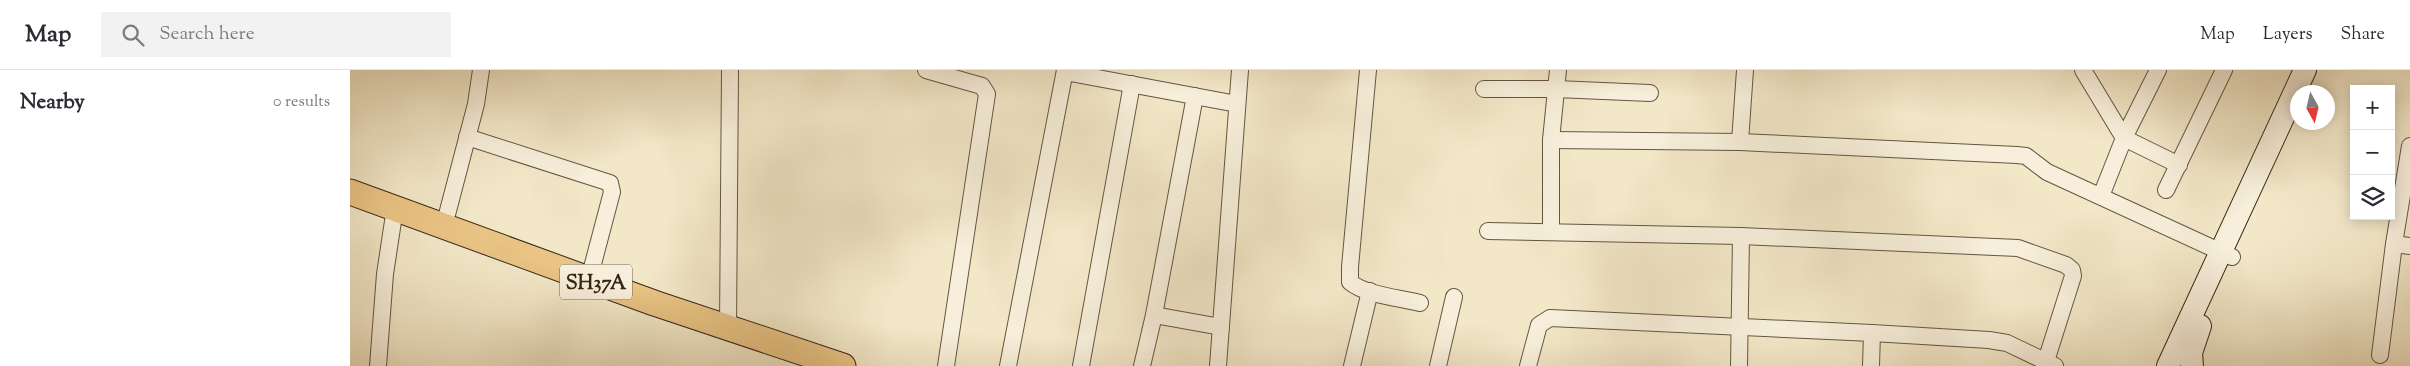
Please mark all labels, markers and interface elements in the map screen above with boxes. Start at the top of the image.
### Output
search box [101,12,451,57]
text: Map [25,18,71,52]
icon: search [119,21,147,49]
text: Search here [159,21,255,48]
text: Map [2200,22,2235,48]
text: Layers [2263,22,2313,48]
text: Share [2341,22,2385,48]
north arrow [2290,85,2335,130]
map controls [2350,85,2395,220]
button: + [2350,85,2395,130]
text: Nearby [20,88,85,118]
text: 0 results [273,91,330,114]
button: − [2350,130,2395,175]
button: layers [2350,175,2395,220]
road number: SH37A [560,264,632,300]

